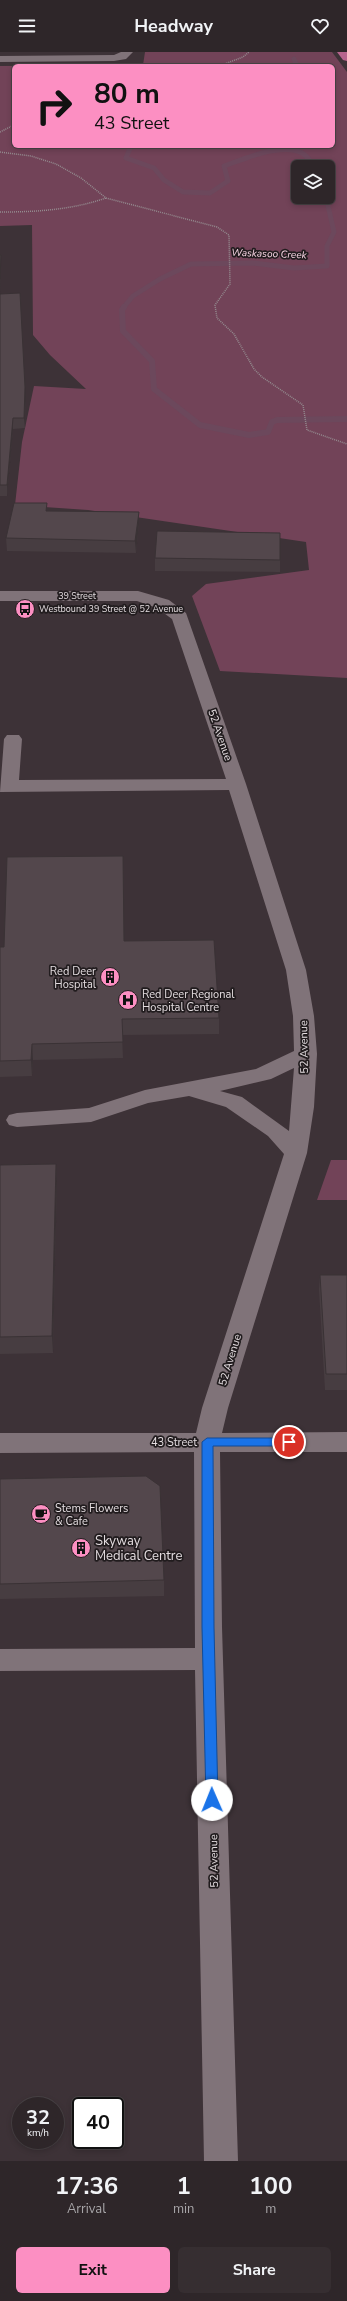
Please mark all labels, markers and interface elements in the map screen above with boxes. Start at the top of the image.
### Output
text: Headway [134,14,213,38]
icon: menu [16,15,38,37]
icon: heart [309,15,331,37]
text: 80 m [94,75,160,113]
icon: right [28,80,80,132]
text: 43 Street [94,111,169,135]
map controls [291,160,335,204]
button: layers [291,160,335,204]
water label: Waskasoo Creek [231,246,308,262]
street label: 39 Street [58,590,97,602]
bus stop icon: Westbound 39 Street @ 52 Avenue [14,598,36,620]
place label: Westbound 39 Street @ 52 Avenue [39,603,183,615]
street label: 52 Avenue [204,707,236,763]
place label: Red Deer Hospital [50,964,97,992]
building icon: Red Deer Hospital [99,966,121,988]
place label: Red Deer Regional Hospital Centre [142,987,235,1015]
hospital icon: Red Deer Regional Hospital Centre [117,989,139,1011]
street label: 52 Avenue [296,1020,312,1074]
street label: 52 Avenue [215,1332,245,1388]
pin [272,1425,306,1459]
icon: arrive [278,1431,300,1453]
street label: 43 Street [151,1435,197,1450]
place label: Stems Flowers & Cafe [55,1501,128,1529]
cafe icon: Stems Flowers & Cafe [30,1503,52,1525]
place label: Skyway Medical Centre [95,1532,182,1565]
building icon: Skyway Medical Centre [70,1537,92,1559]
position arrow [191,1779,233,1821]
street label: 52 Avenue [206,1834,222,1888]
speed limit sign: 40 [72,2097,124,2149]
text: 32 [26,2104,50,2131]
text: km/h [27,2126,49,2140]
text: 17:36 [55,2170,118,2202]
text: 1 [176,2170,191,2202]
text: 100 [249,2170,292,2202]
text: Arrival [67,2200,106,2218]
text: min [173,2200,194,2218]
text: m [265,2200,276,2218]
button: Exit [16,2247,170,2293]
button: Share [178,2247,331,2293]

